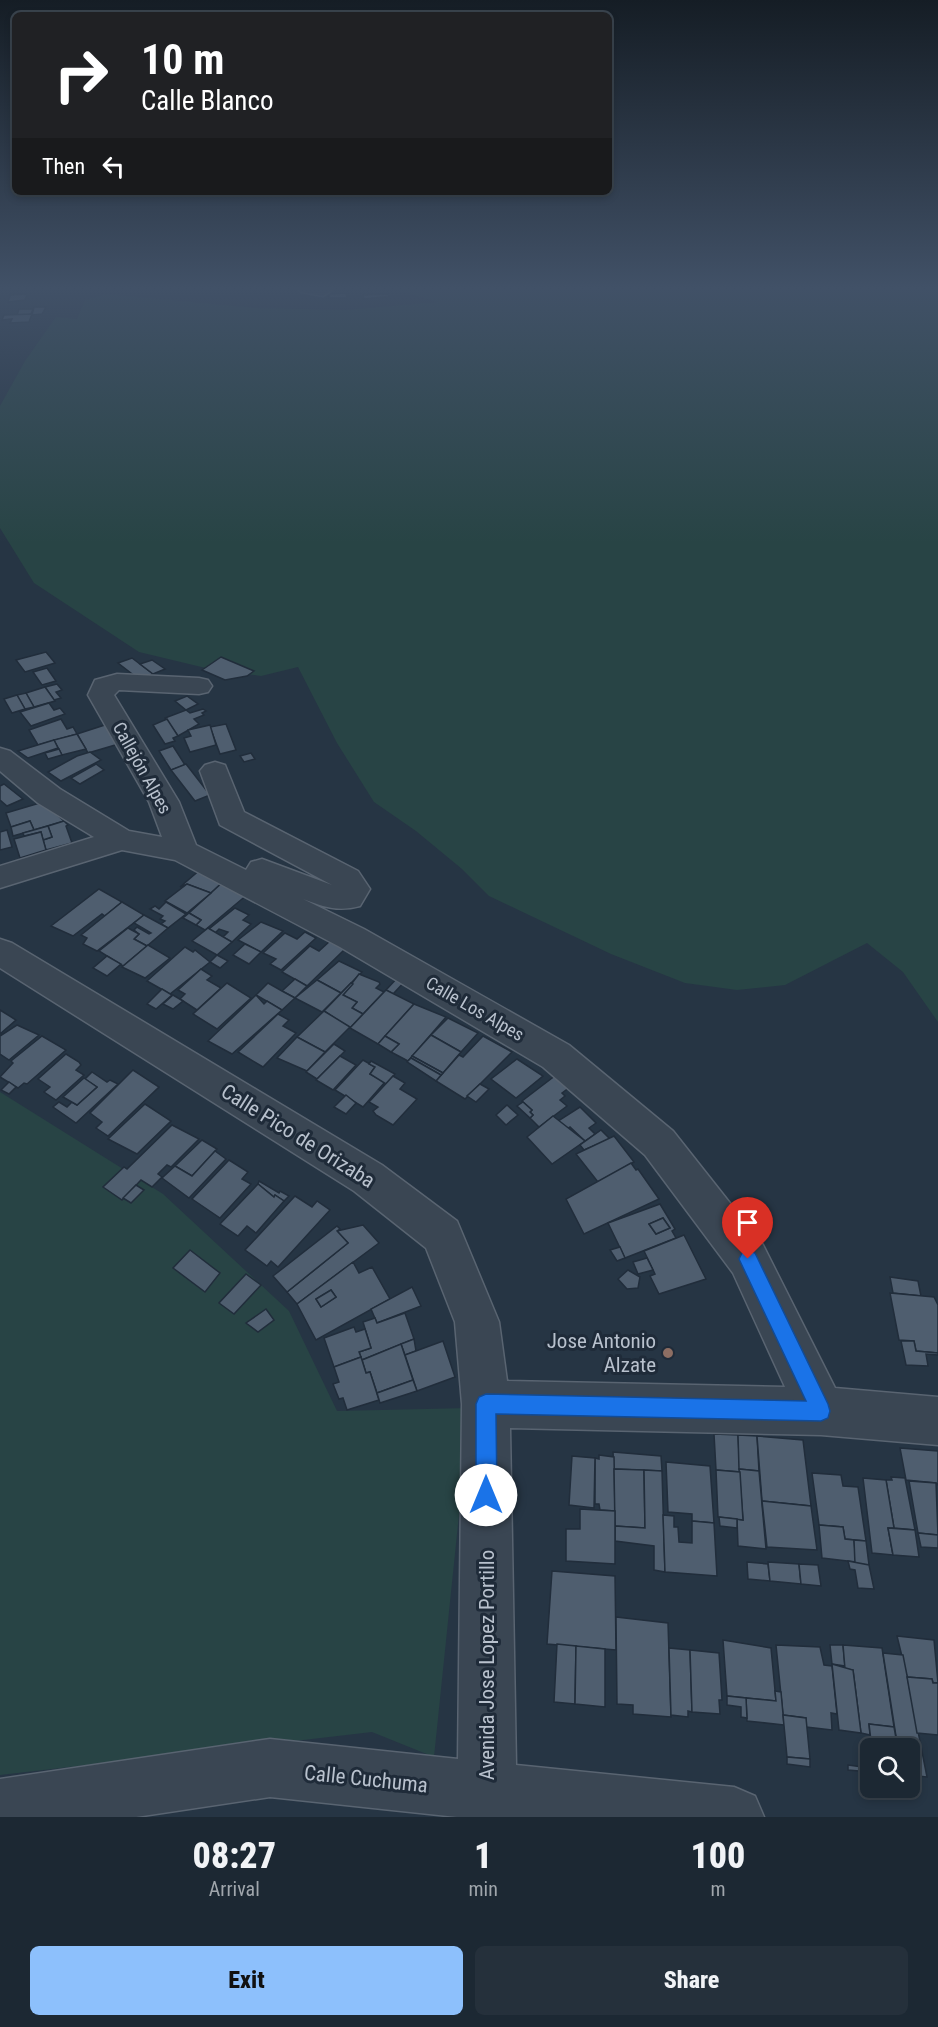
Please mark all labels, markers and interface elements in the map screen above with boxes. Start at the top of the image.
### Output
text: 10 m [141,35,224,84]
icon: right [42,36,120,114]
text: Calle Blanco [141,85,273,117]
icon: left [97,150,130,183]
text: Then [42,154,85,179]
street label: Callejón Alpes [109,718,176,817]
street label: Calle Los Alpes [423,972,528,1045]
street label: Calle Pico de Orizaba [217,1079,379,1193]
pin [722,1197,773,1259]
icon: arrive [731,1206,764,1239]
place label: Jose Antonio Alzate [547,1329,656,1377]
marker: Jose Antonio Alzate [661,1346,675,1360]
position arrow [454,1463,518,1527]
street label: Avenida Jose Lopez Portillo [475,1550,499,1780]
map controls [860,1738,920,1798]
button: search [860,1738,920,1798]
street label: Calle Cuchuma [303,1761,429,1797]
text: 08:27 [193,1835,276,1877]
text: 1 [474,1835,492,1877]
text: 100 [690,1835,745,1877]
text: Arrival [209,1877,260,1901]
text: min [469,1877,498,1901]
text: m [710,1877,725,1901]
button: Exit [30,1946,463,2015]
button: Share [475,1946,908,2015]

